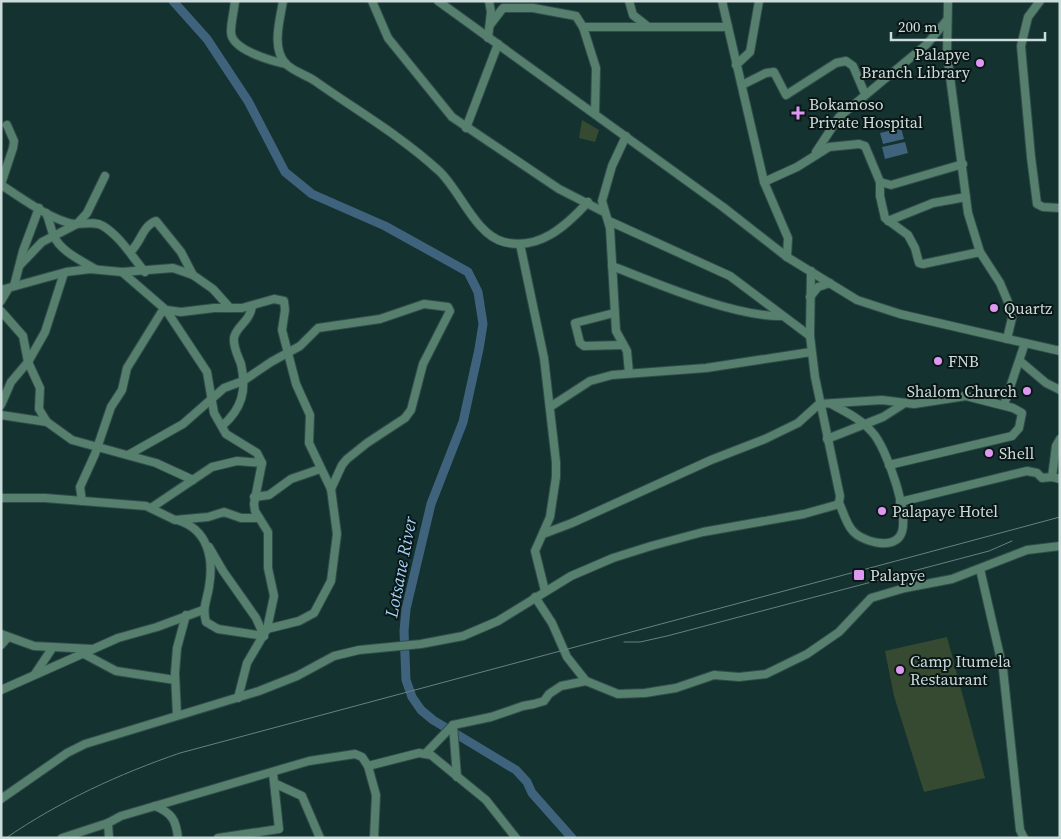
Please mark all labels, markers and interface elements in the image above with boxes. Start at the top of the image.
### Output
scale bar [891,10,1045,42]
text: 200 m [898,16,938,37]
place label: Palapye Branch Library [861,43,971,83]
marker: Palapye Branch Library [974,57,986,69]
place label: Bokamoso Private Hospital [809,93,923,133]
marker: Bokamoso Private Hospital [791,106,805,120]
place label: Quartz [1004,297,1052,319]
marker: Quartz [988,302,1000,314]
place label: FNB [948,350,979,372]
marker: FNB [932,355,944,367]
place label: Shalom Church [907,380,1017,402]
marker: Shalom Church [1021,385,1033,397]
place label: Shell [999,442,1034,464]
marker: Shell [983,447,995,459]
place label: Palapaye Hotel [892,500,998,522]
marker: Palapaye Hotel [876,505,888,517]
water label: Lotsane River [378,513,423,621]
place label: Palapye [870,564,925,586]
marker: Palapye [852,568,866,582]
place label: Camp Itumela Restaurant [910,650,1012,690]
marker: Camp Itumela Restaurant [894,664,906,676]

